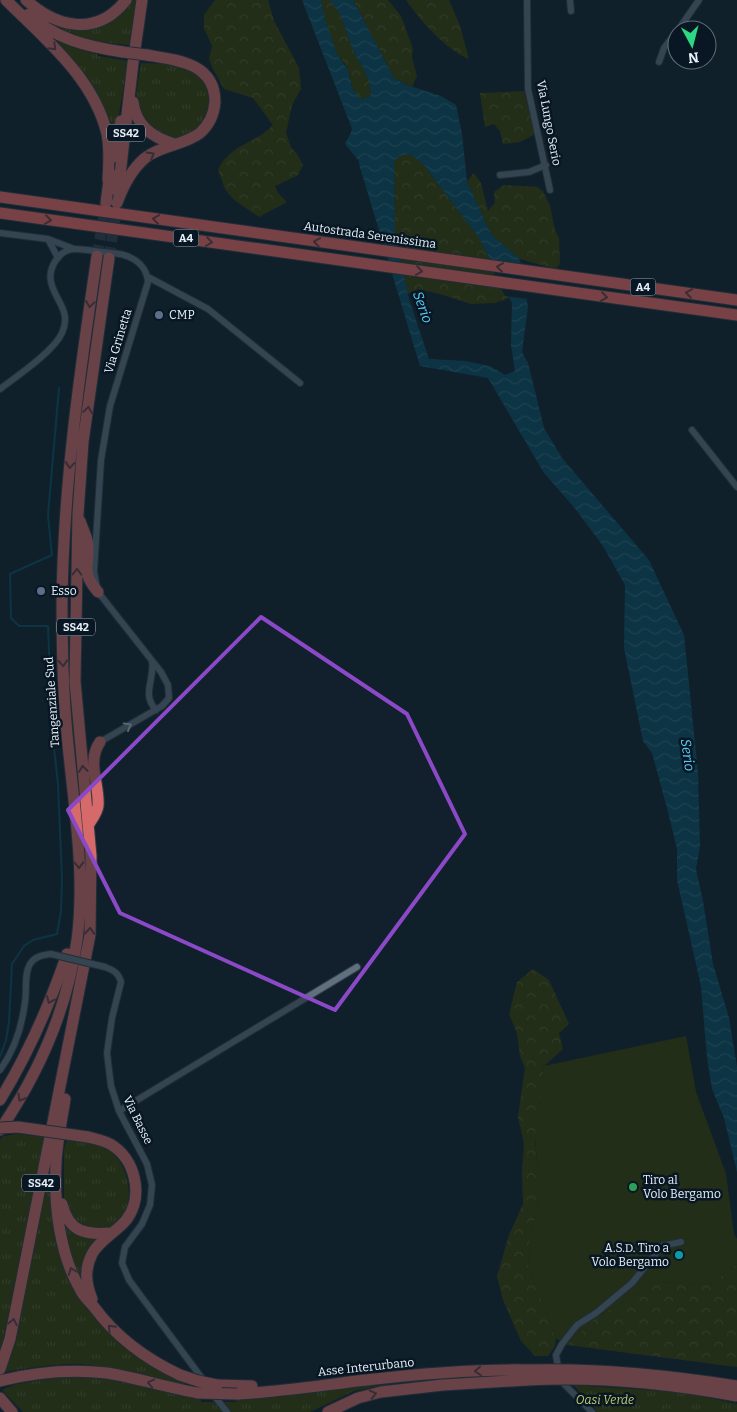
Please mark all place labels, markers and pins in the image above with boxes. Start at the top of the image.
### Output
place label: CMP [169,308,195,322]
marker: CMP [153,309,165,321]
place label: Esso [51,584,77,598]
marker: Esso [35,585,47,597]
place label: Tiro al Volo Bergamo [643,1173,721,1201]
marker: Tiro al Volo Bergamo [627,1181,639,1193]
place label: A.S.D. Tiro a Volo Bergamo [591,1241,669,1269]
marker: A.S.D. Tiro a Volo Bergamo [673,1249,685,1261]

